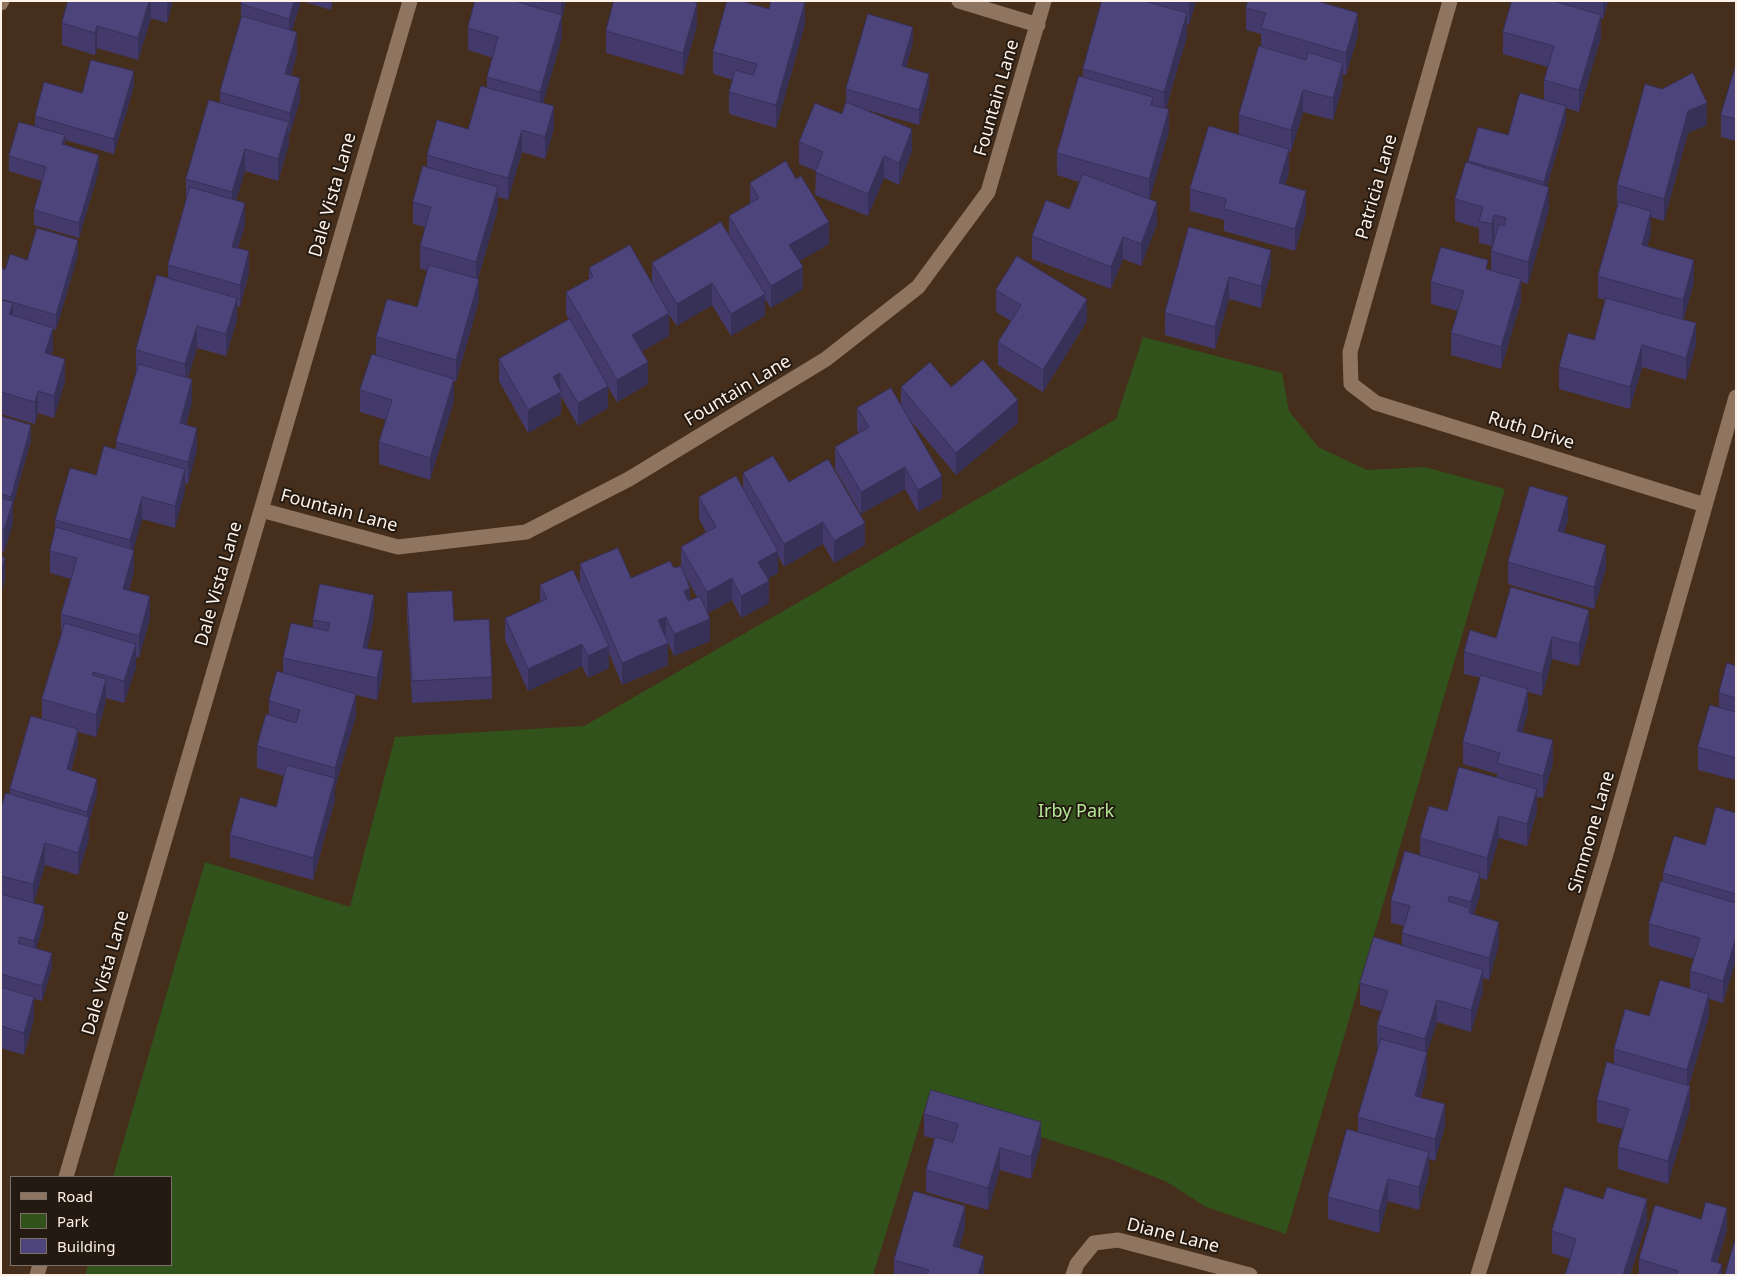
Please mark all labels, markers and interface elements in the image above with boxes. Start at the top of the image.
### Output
street label: Fountain Lane [970,37,1024,159]
street label: Dale Vista Lane [305,130,361,260]
street label: Patricia Lane [1352,132,1402,242]
street label: Fountain Lane [681,351,795,431]
street label: Ruth Drive [1485,408,1577,454]
street label: Fountain Lane [278,485,400,537]
street label: Dale Vista Lane [191,519,247,649]
street label: Simmone Lane [1564,769,1620,895]
park label: Irby Park [1038,801,1114,823]
street label: Dale Vista Lane [78,908,134,1038]
legend [10,1176,172,1266]
text: Road [57,1186,93,1206]
text: Park [57,1211,89,1231]
street label: Diane Lane [1124,1214,1222,1258]
text: Building [57,1236,115,1256]

